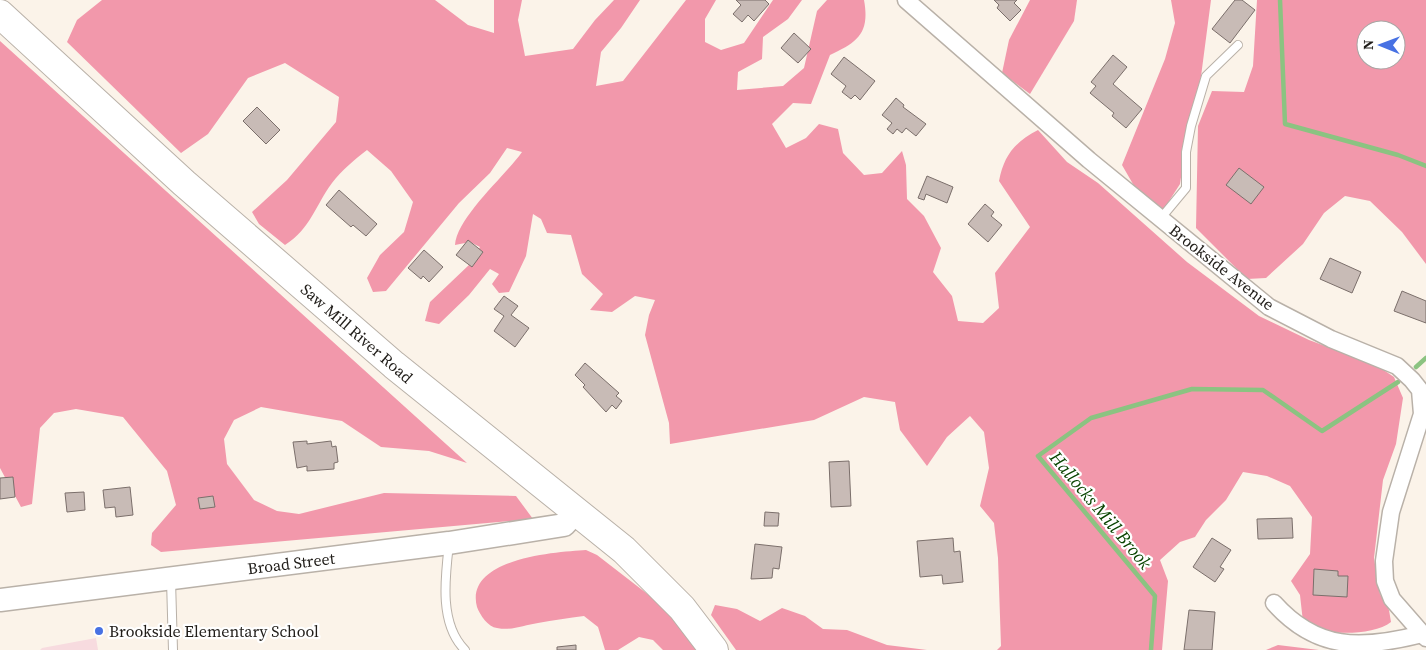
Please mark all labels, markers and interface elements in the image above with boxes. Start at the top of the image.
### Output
north arrow [1356,20,1406,70]
text: N [1358,39,1378,50]
street label: Brookside Avenue [1165,219,1279,315]
street label: Saw Mill River Road [296,278,418,388]
water label: Hallocks Mill Brook [1043,445,1158,575]
street label: Broad Street [246,547,337,579]
place label: Brookside Elementary School [109,620,319,642]
marker: Brookside Elementary School [93,625,105,637]

